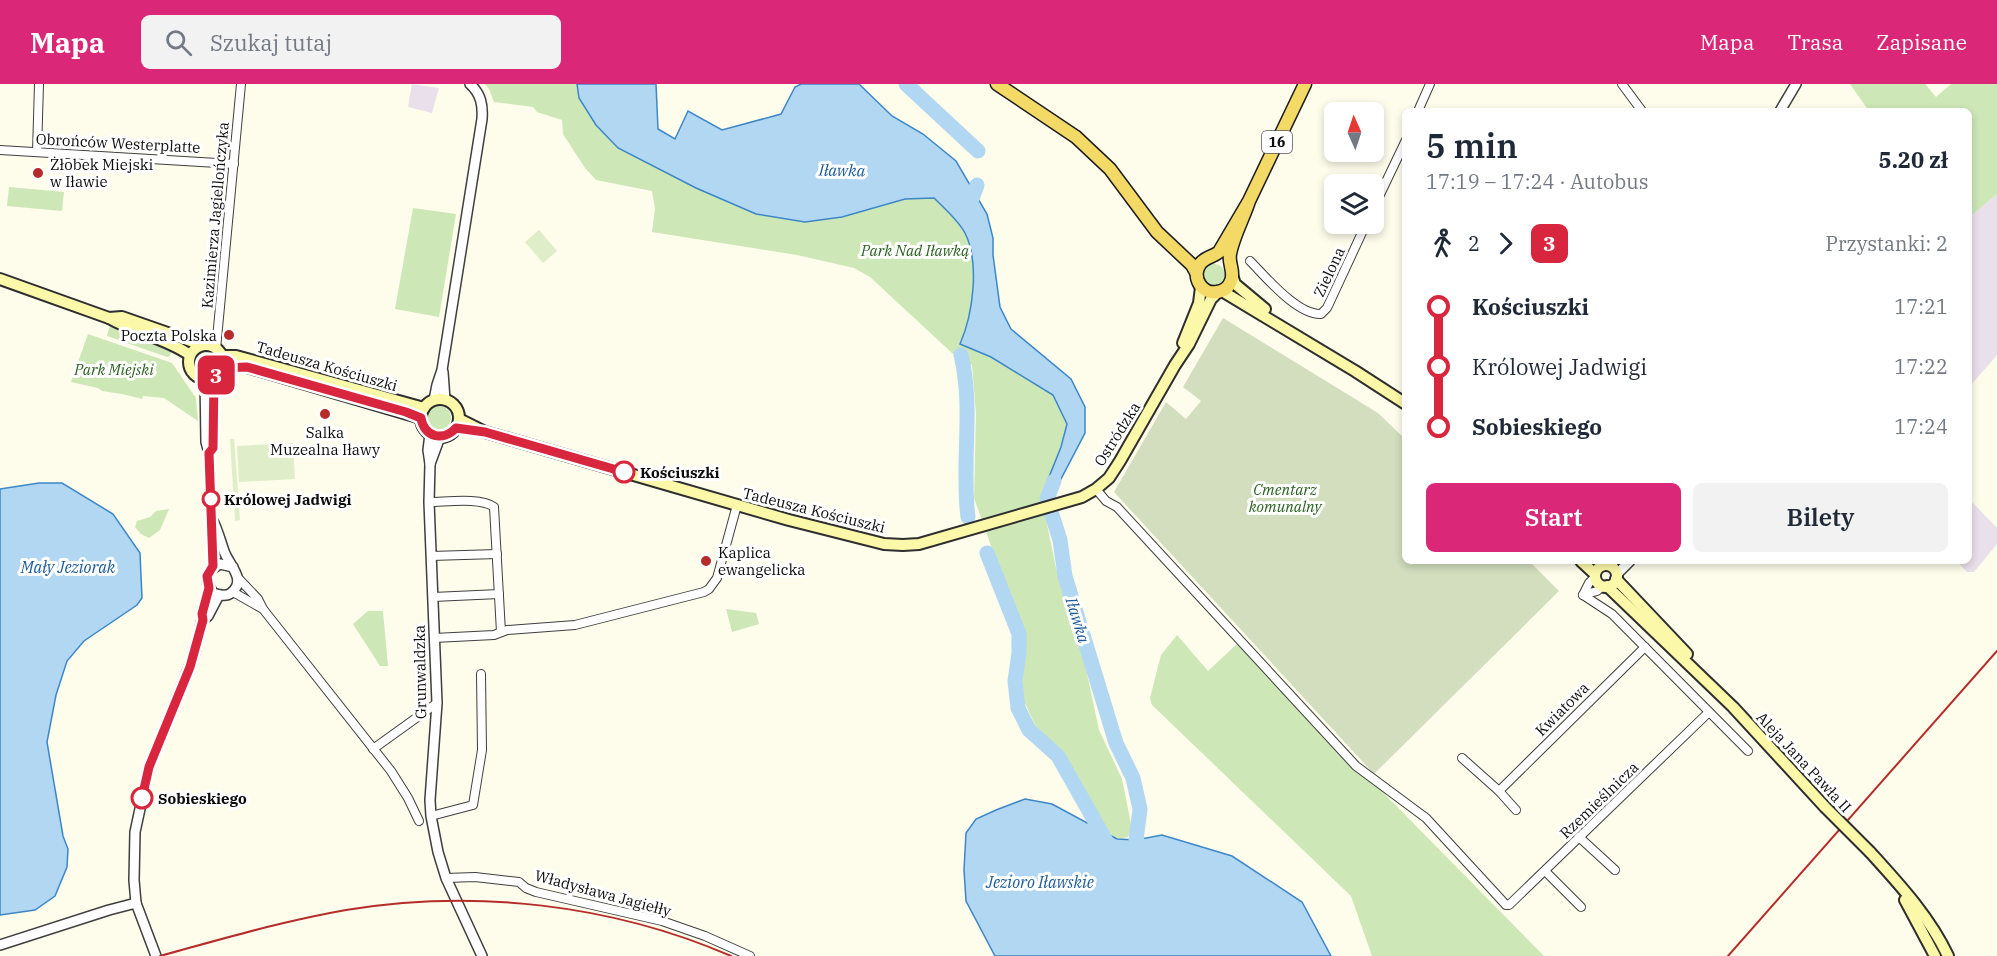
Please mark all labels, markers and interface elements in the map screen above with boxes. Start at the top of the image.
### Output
search box [141,15,561,69]
text: Mapa [30,24,105,61]
icon: search [162,26,195,59]
text: Szukaj tutaj [210,28,332,57]
text: Mapa [1700,28,1754,56]
text: Trasa [1787,28,1843,56]
text: Zapisane [1876,28,1967,56]
north arrow [1324,102,1384,162]
map controls [1324,102,1384,234]
street label: Kazimierza Jagiellończyka [197,121,233,309]
text: 5 min [1426,124,1518,167]
street label: Obrońców Westerplatte [35,129,201,157]
road number: 16 [1262,131,1292,153]
text: 5.20 zł [1878,145,1948,174]
place label: Żłobek Miejski w Iławie [50,155,154,191]
water label: Iławka [818,160,866,180]
marker: Żłobek Miejski w Iławie [31,166,45,180]
text: 17:19 – 17:24 · Autobus [1426,168,1648,195]
button: layers [1324,174,1384,234]
icon: walk [1426,227,1459,260]
icon: forward [1489,227,1522,260]
text: 3 [1543,229,1556,257]
text: 2 [1468,230,1480,257]
text: Przystanki: 2 [1825,230,1948,257]
park label: Park Nad Iławką [860,241,970,260]
street label: Zielona [1309,244,1349,300]
text: Kościuszki [1472,292,1589,321]
text: 17:21 [1894,293,1948,320]
place label: Poczta Polska [121,326,217,345]
marker: Poczta Polska [222,328,236,342]
street label: Tadeusza Kościuszki [254,337,400,395]
text: Królowej Jadwigi [1472,352,1647,381]
text: 17:22 [1894,353,1948,380]
line badge: 3 [196,356,236,394]
park label: Park Miejski [73,360,154,379]
text: 3 [210,361,222,389]
street label: Ostródzka [1090,398,1144,470]
marker: Salka Muzealna Iławy [318,407,332,421]
text: Sobieskiego [1472,412,1602,441]
text: 17:24 [1894,413,1948,440]
place label: Salka Muzealna Iławy [270,423,380,459]
marker: Kościuszki [613,461,635,483]
place label: Kościuszki [640,463,720,482]
park label: Cmentarz komunalny [1249,480,1323,516]
street label: Tadeusza Kościuszki [741,483,887,537]
button: Start [1426,483,1681,552]
button: Bilety [1693,483,1948,552]
marker: Królowej Jadwigi [202,490,220,508]
place label: Królowej Jadwigi [224,490,352,509]
place label: Kaplica ewangelicka [718,543,805,579]
marker: Kaplica ewangelicka [699,554,713,568]
water label: Mały Jeziorak [20,557,116,577]
water label: Iławka [1061,594,1094,645]
street label: Grunwaldzka [410,625,430,719]
street label: Kwiatowa [1531,678,1593,740]
street label: Aleja Jana Pawła II [1752,708,1856,816]
street label: Rzemieślnicza [1556,758,1642,842]
marker: Sobieskiego [131,787,153,809]
place label: Sobieskiego [158,789,247,808]
street label: Władysława Jagiełły [533,866,673,920]
water label: Jezioro Iławskie [985,872,1094,892]

